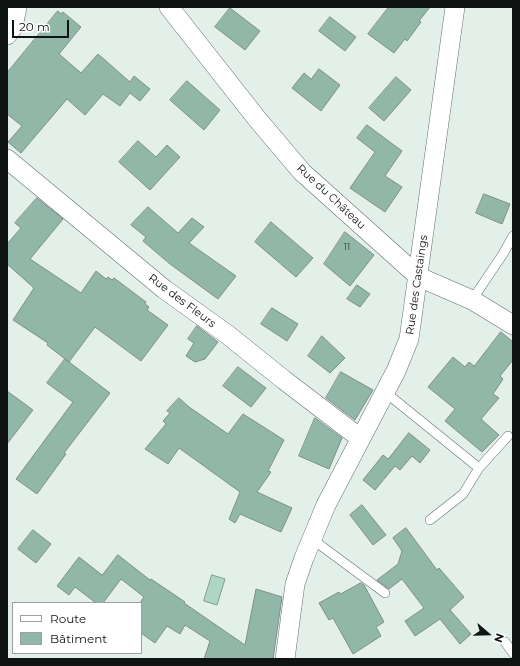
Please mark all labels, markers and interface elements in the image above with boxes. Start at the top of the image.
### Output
scale bar [14,12,71,38]
text: 20 m [19,19,50,34]
street label: Rue du Château [294,162,368,232]
street label: Rue des Castaings [403,234,431,336]
house number: 11 [344,242,350,252]
street label: Rue des Fleurs [146,271,218,331]
legend [12,602,142,654]
text: Route [50,611,86,626]
north arrow [468,614,508,654]
text: Bâtiment [50,631,107,646]
text: N [491,632,507,645]

